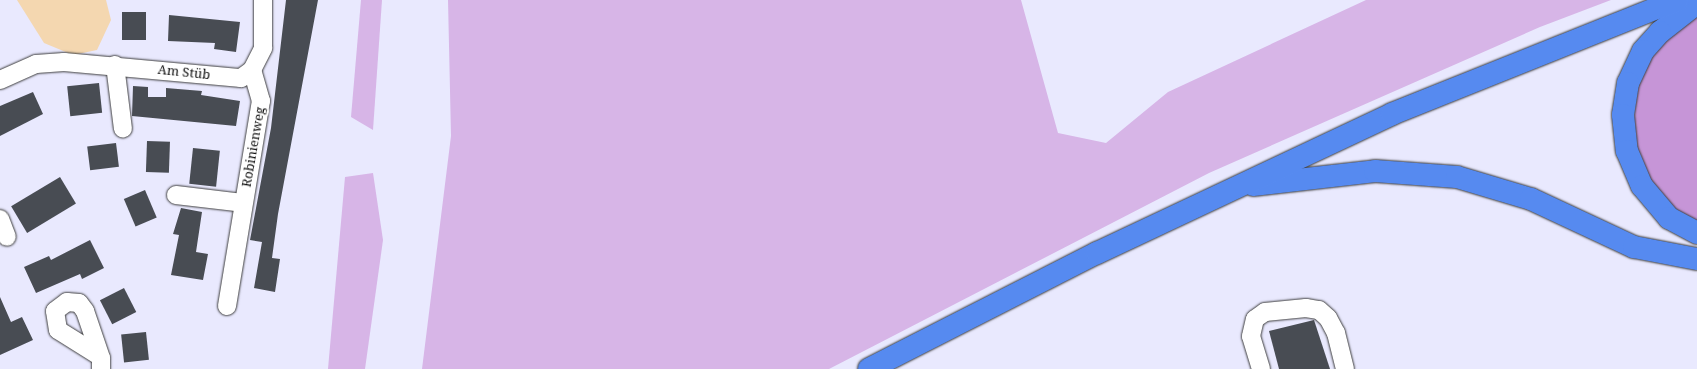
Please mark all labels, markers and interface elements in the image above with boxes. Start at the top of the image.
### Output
street label: Am Stüb [157,61,211,83]
street label: Robinienweg [238,106,268,188]

